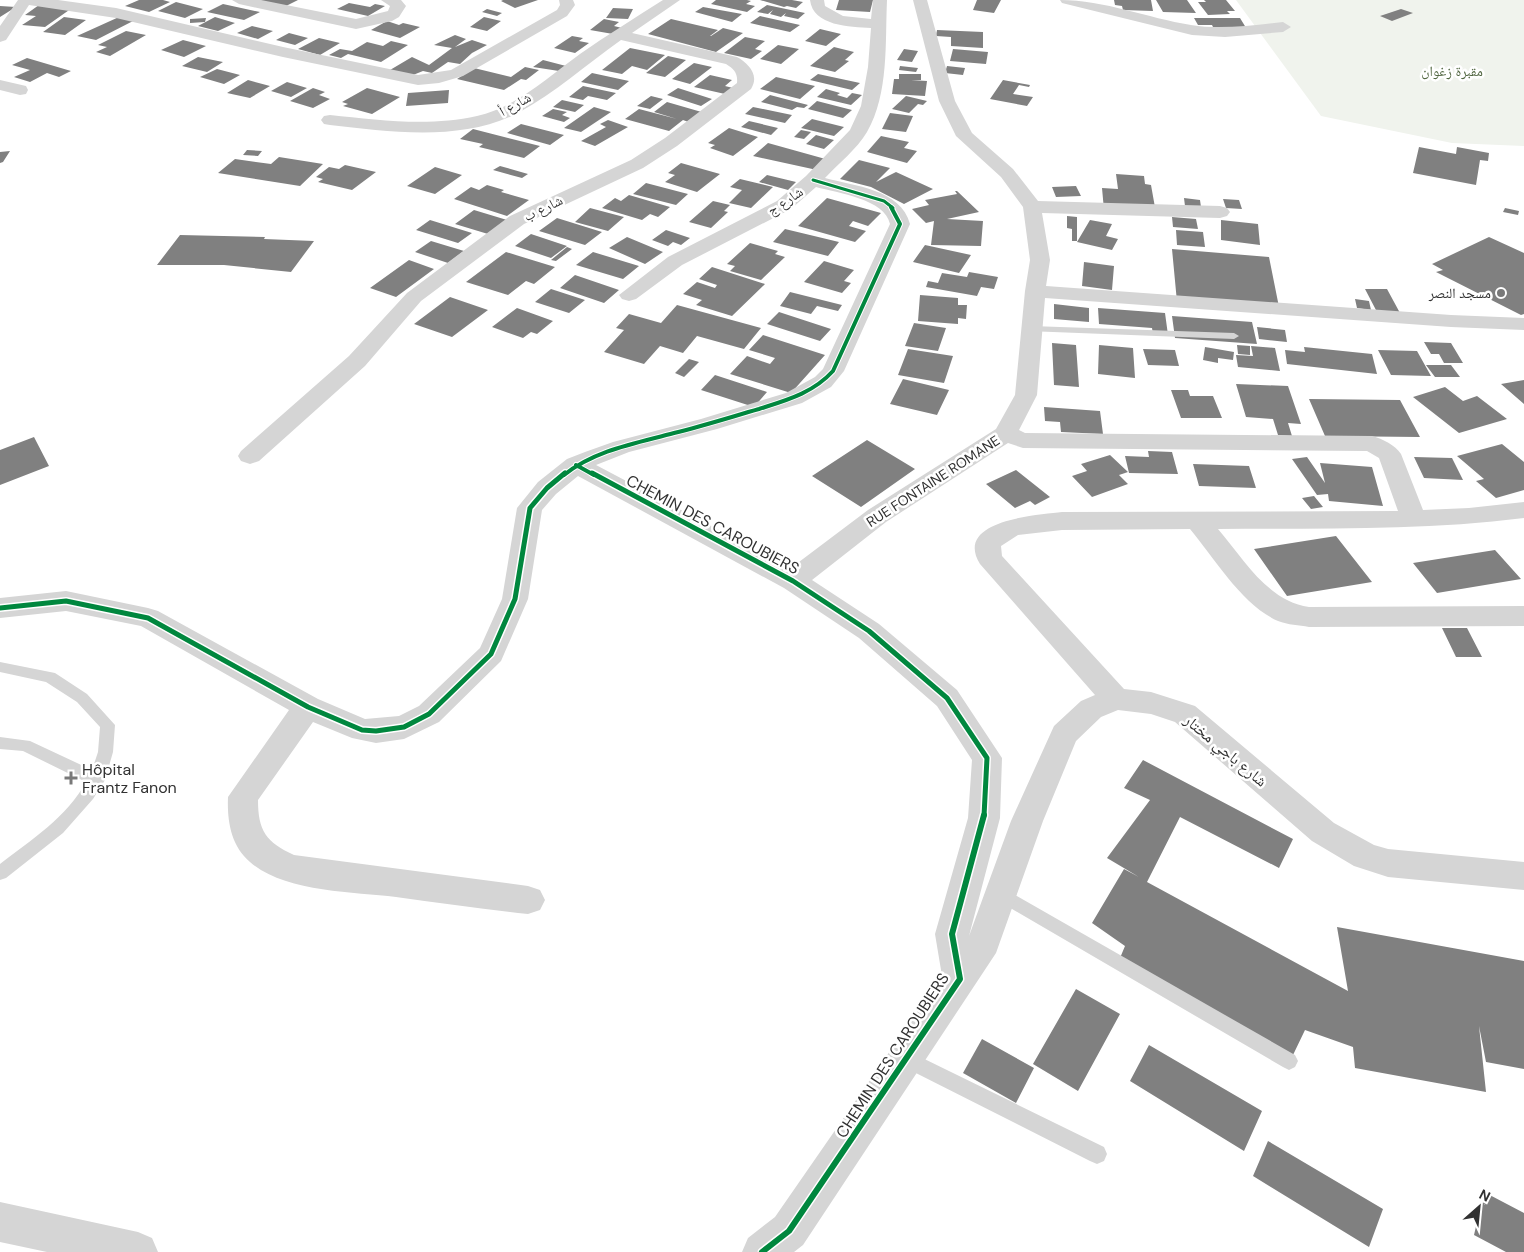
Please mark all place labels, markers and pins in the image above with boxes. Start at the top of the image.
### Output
place label: مسجد النصر [1428,284,1491,302]
marker: مسجد النصر [1495,287,1507,299]
place label: Hôpital Frantz Fanon [82,759,177,798]
marker: Hôpital Frantz Fanon [64,771,78,785]

